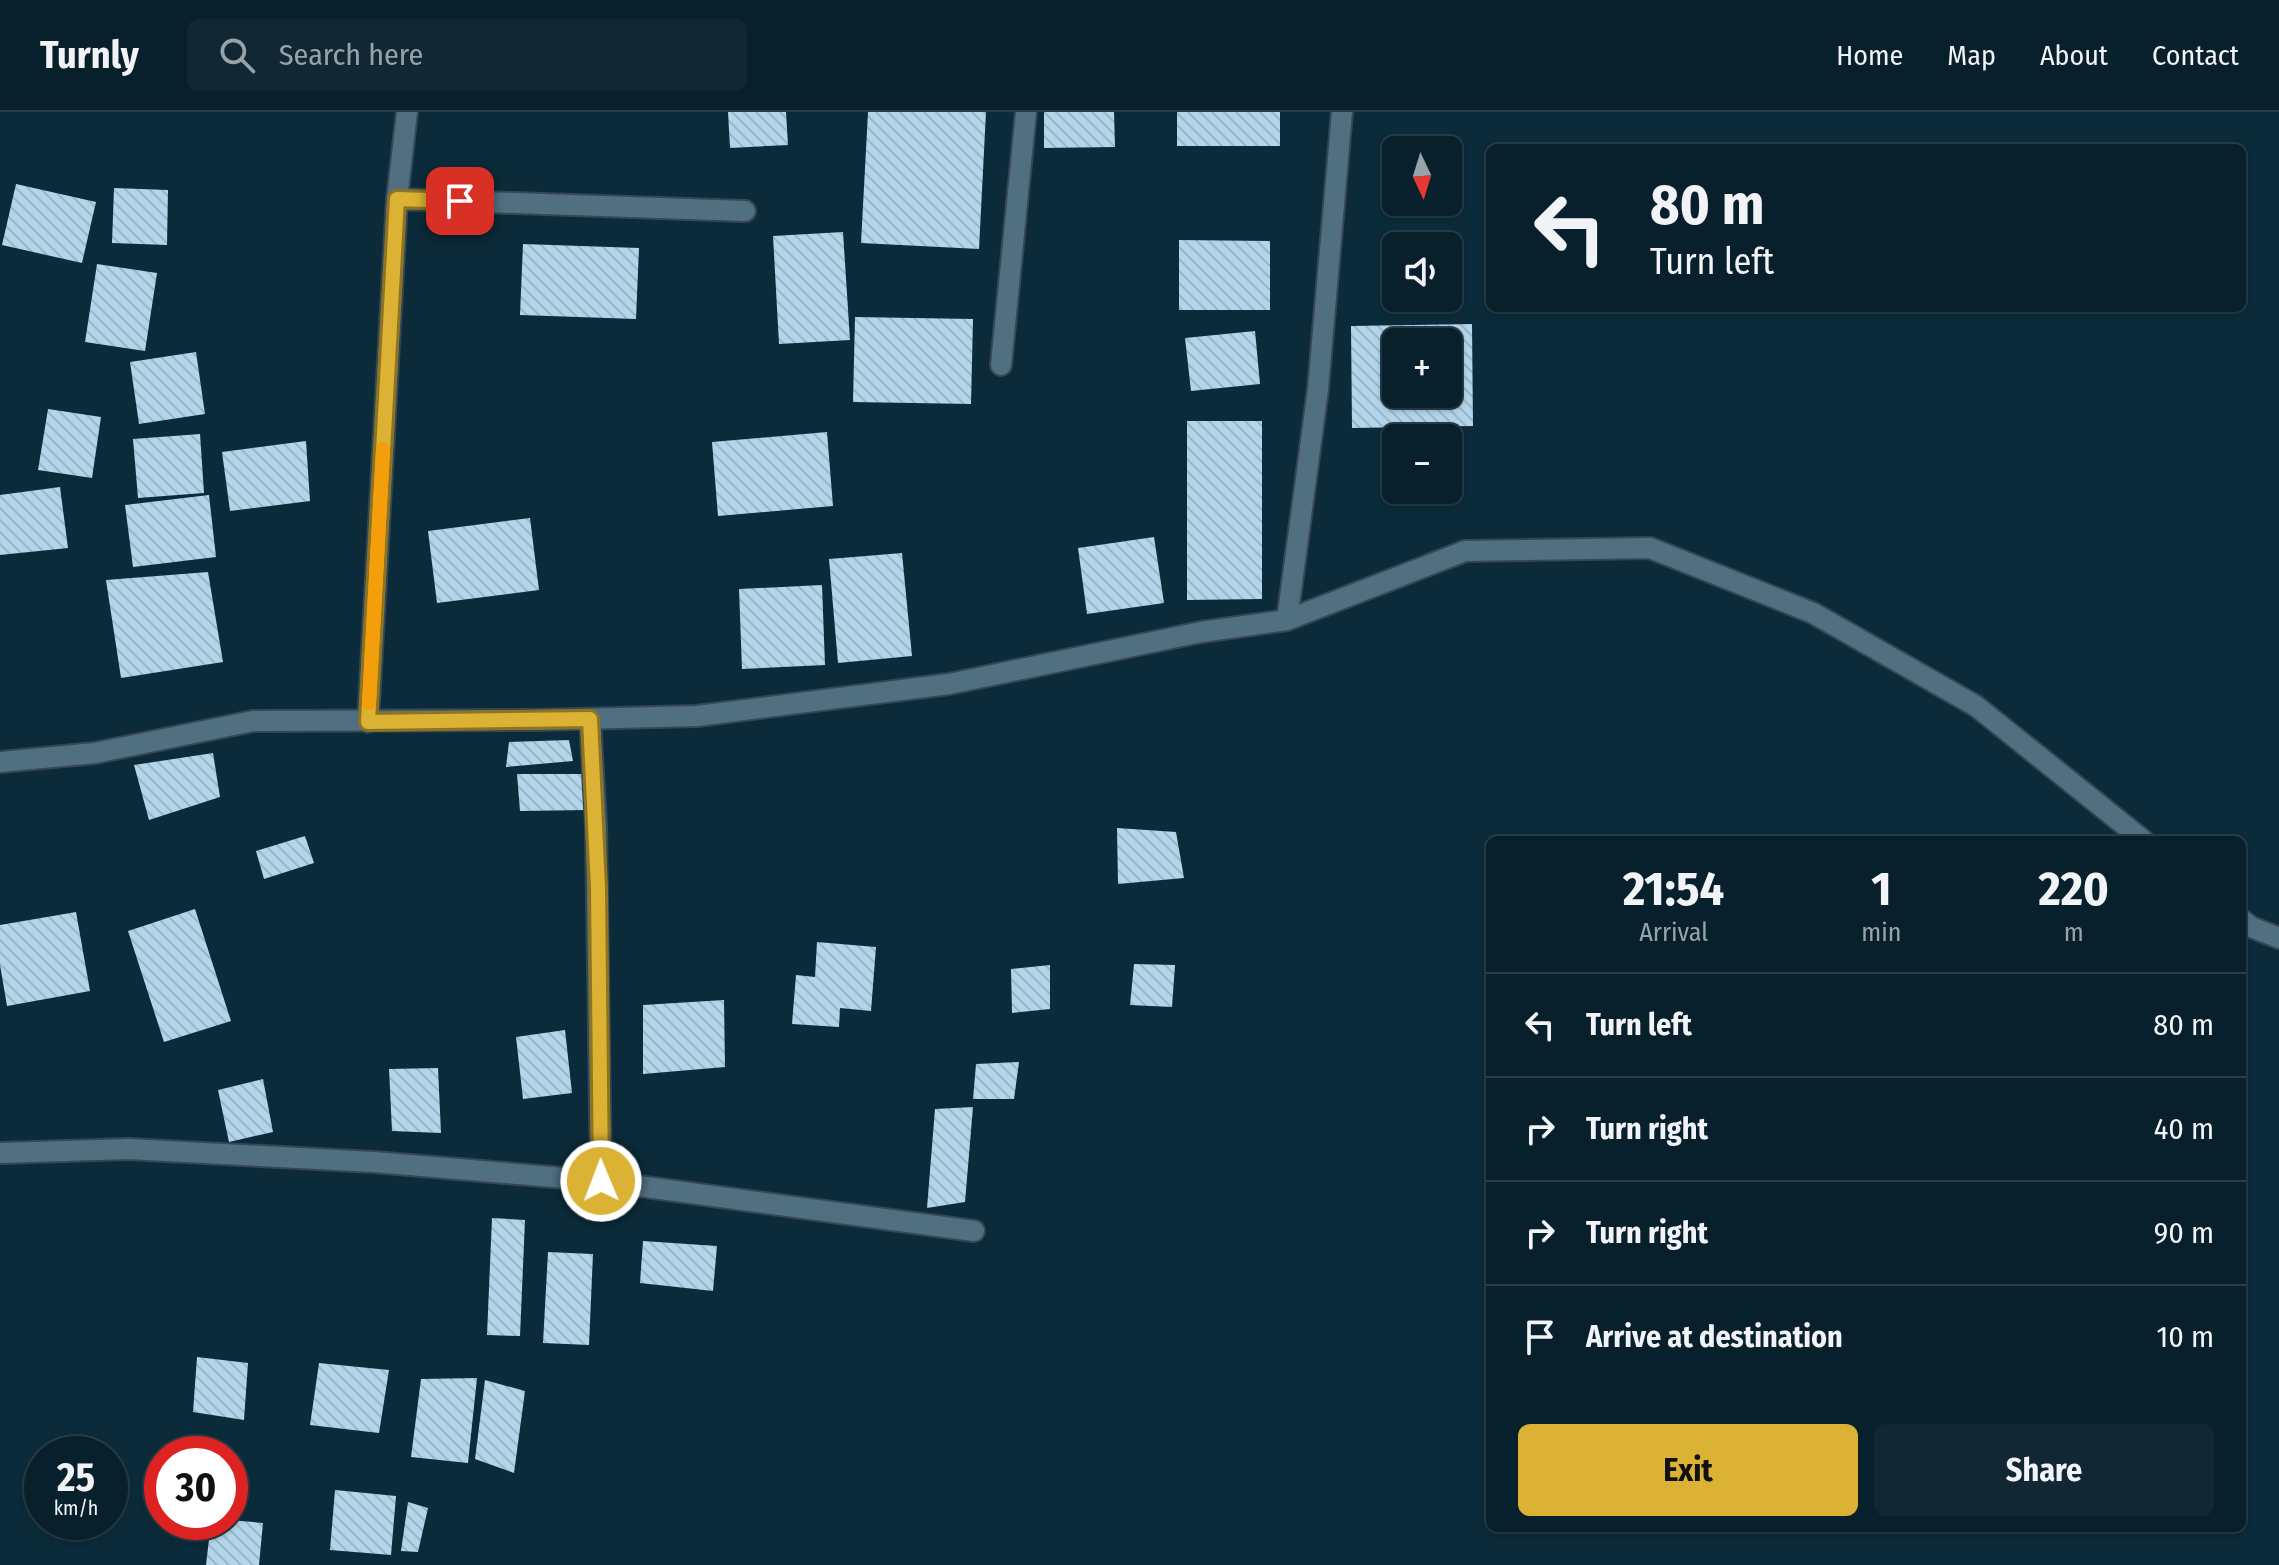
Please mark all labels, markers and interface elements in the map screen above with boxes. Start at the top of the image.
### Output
search box [187,19,747,91]
text: Turnly [40,32,139,78]
icon: search [215,33,259,77]
text: Search here [279,37,423,73]
text: Home [1836,39,1903,72]
text: Map [1947,39,1996,72]
text: About [2040,39,2108,72]
text: Contact [2152,39,2239,72]
north arrow [1382,136,1462,216]
map controls [1382,136,1462,504]
pin [426,167,494,235]
text: 80 m [1650,172,1765,239]
icon: left [1518,176,1622,280]
icon: arrive [438,179,482,223]
button: sound [1382,232,1462,312]
text: Turn left [1650,240,1774,284]
button: + [1382,328,1462,408]
button: − [1382,424,1462,504]
text: 21:54 [1623,860,1724,918]
text: 1 [1871,860,1892,918]
text: 220 [2038,860,2109,918]
text: Arrival [1639,917,1708,948]
text: min [1861,917,1901,948]
text: m [2064,917,2084,948]
icon: left [1518,1003,1562,1047]
text: Turn left [1586,1007,1692,1043]
text: 80 m [2153,1007,2214,1043]
icon: right [1518,1107,1562,1151]
text: Turn right [1586,1111,1708,1147]
text: 40 m [2154,1111,2214,1147]
position arrow [559,1139,643,1223]
icon: right [1518,1211,1562,1255]
text: Turn right [1586,1215,1708,1251]
text: 90 m [2154,1215,2214,1251]
icon: arrive [1518,1315,1562,1359]
text: Arrive at destination [1586,1319,1843,1355]
text: 10 m [2157,1319,2214,1355]
button: Exit [1518,1424,1858,1516]
button: Share [1874,1424,2214,1516]
speed limit sign: 30 [144,1436,248,1540]
text: 25 [57,1454,95,1502]
text: km/h [54,1496,98,1520]

